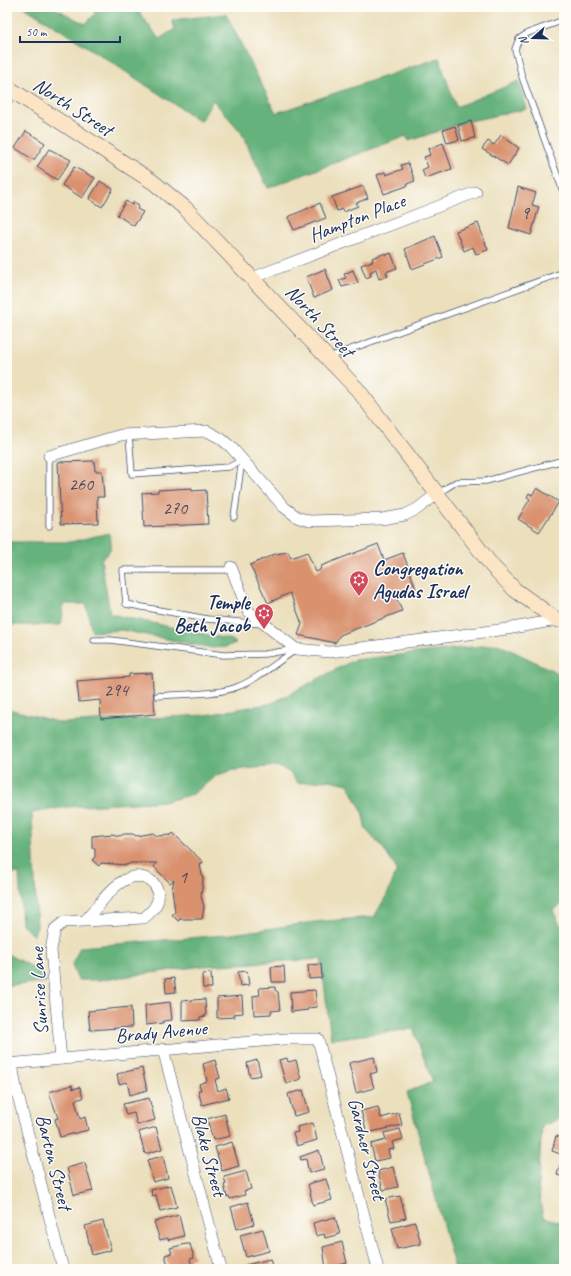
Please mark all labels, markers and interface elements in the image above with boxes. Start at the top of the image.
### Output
scale bar [20,18,120,44]
north arrow [513,18,553,58]
text: 50 m [26,24,48,40]
text: N [515,34,531,47]
street label: North Street [28,72,120,144]
street label: Hampton Place [305,188,410,248]
house number: 9 [521,202,531,224]
street label: North Street [280,280,362,365]
house number: 260 [69,473,95,495]
house number: 270 [163,497,189,519]
place label: Congregation Agudas Israel [373,556,470,604]
synagogue icon: Congregation Agudas Israel [348,569,370,597]
place label: Temple Beth Jacob [174,590,252,638]
synagogue icon: Temple Beth Jacob [253,602,275,630]
house number: 294 [104,679,130,701]
house number: 1 [179,866,188,888]
street label: Sunrise Lane [24,945,54,1035]
street label: Brady Avenue [114,1015,209,1048]
street label: Gardner Street [342,1095,392,1205]
street label: Blake Street [186,1111,233,1201]
street label: Barton Street [30,1112,79,1216]

